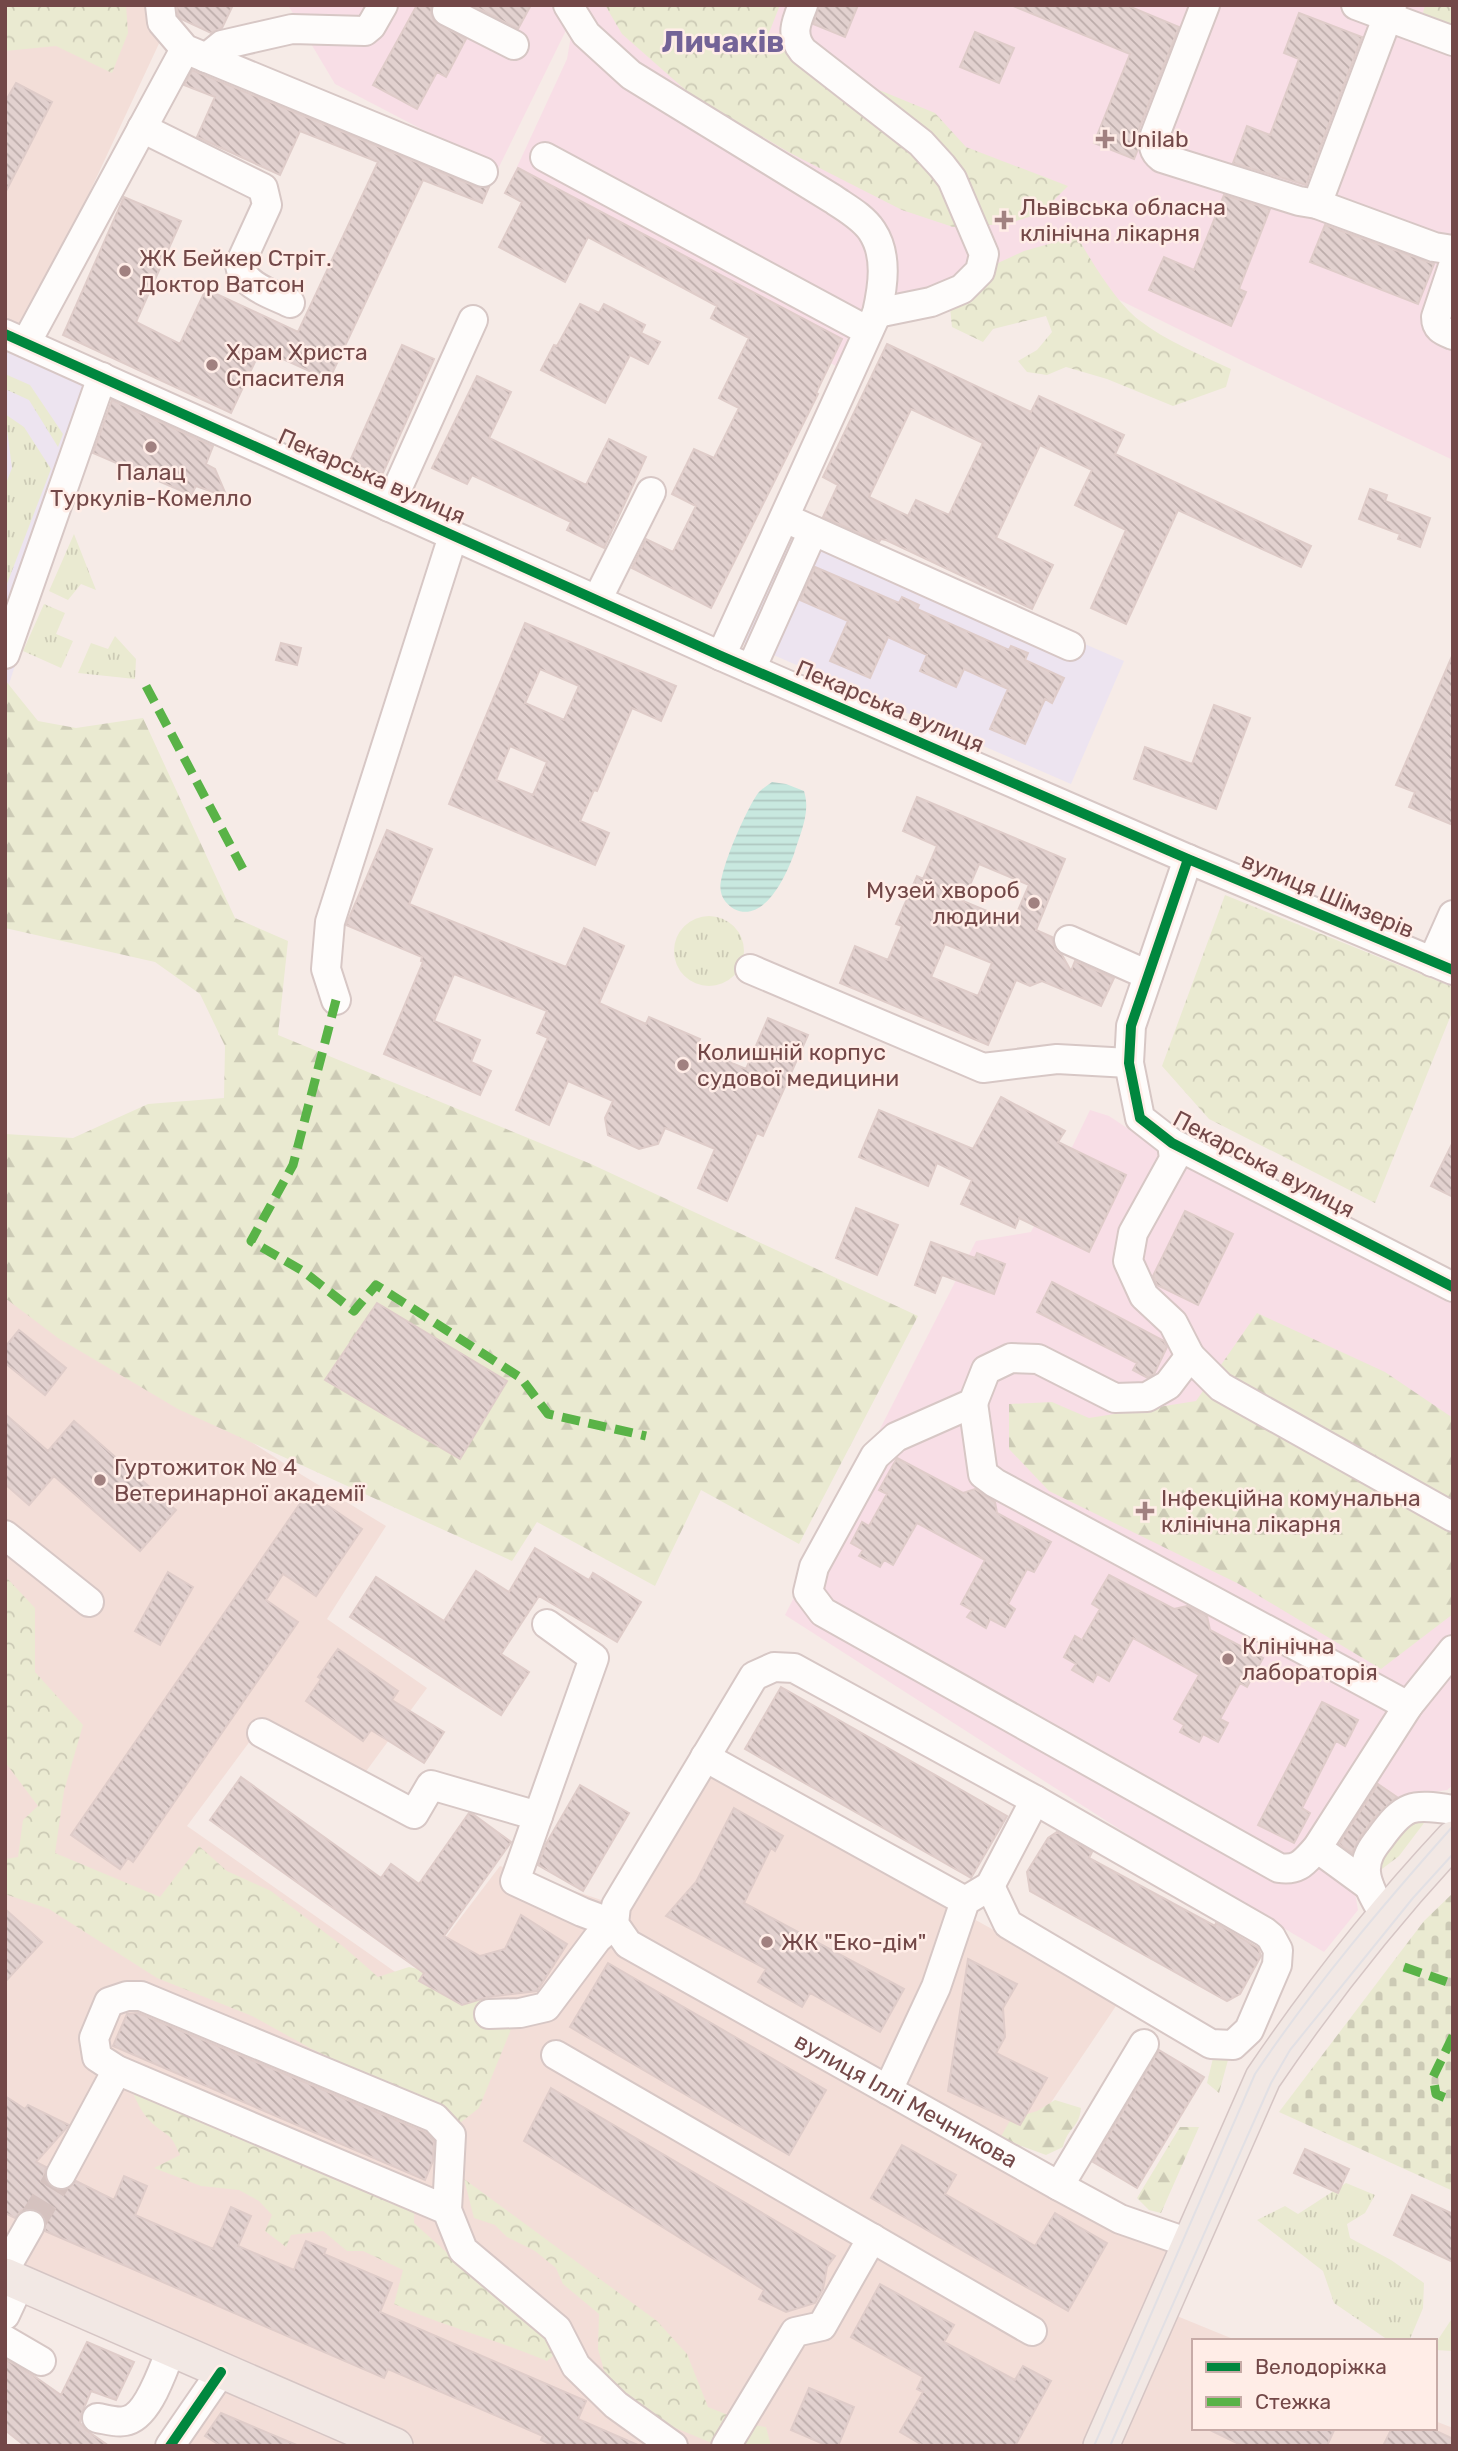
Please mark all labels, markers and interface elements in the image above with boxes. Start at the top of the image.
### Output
district label: Личаків [662,24,784,60]
place label: Unilab [1121,125,1189,153]
marker: Unilab [1095,129,1115,149]
place label: Львівська обласна клінічна лікарня [1020,193,1226,247]
marker: Львівська обласна клінічна лікарня [994,210,1014,230]
place label: ЖК Бейкер Стріт. Доктор Ватсон [139,244,332,298]
marker: ЖК Бейкер Стріт. Доктор Ватсон [117,263,133,279]
place label: Храм Христа Спасителя [226,338,368,392]
marker: Храм Христа Спасителя [204,357,220,373]
street label: Пекарська вулиця [274,422,470,530]
marker: Палац Туркулів-Комелло [143,439,159,455]
place label: Палац Туркулів-Комелло [50,458,252,512]
street label: Пекарська вулиця [792,654,988,758]
street label: вулиця Шімзерів [1238,846,1418,944]
place label: Музей хвороб людини [866,876,1020,930]
marker: Музей хвороб людини [1026,895,1042,911]
place label: Колишній корпус судової медицини [697,1038,899,1092]
marker: Колишній корпус судової медицини [675,1057,691,1073]
street label: Пекарська вулиця [1168,1104,1360,1224]
place label: Гуртожиток № 4 Ветеринарної академії [114,1453,365,1507]
marker: Гуртожиток № 4 Ветеринарної академії [92,1472,108,1488]
place label: Інфекційна комунальна клінічна лікарня [1161,1484,1421,1538]
marker: Інфекційна комунальна клінічна лікарня [1135,1501,1155,1521]
place label: Клінічна лабораторія [1242,1632,1378,1686]
marker: Клінічна лабораторія [1220,1651,1236,1667]
place label: ЖК "Еко-дім" [781,1928,926,1956]
marker: ЖК "Еко-дім" [759,1934,775,1950]
street label: вулиця Іллі Мечникова [790,2027,1023,2174]
legend [1192,2339,1437,2430]
text: Велодоріжка [1255,2354,1387,2379]
text: Стежка [1255,2389,1331,2414]

